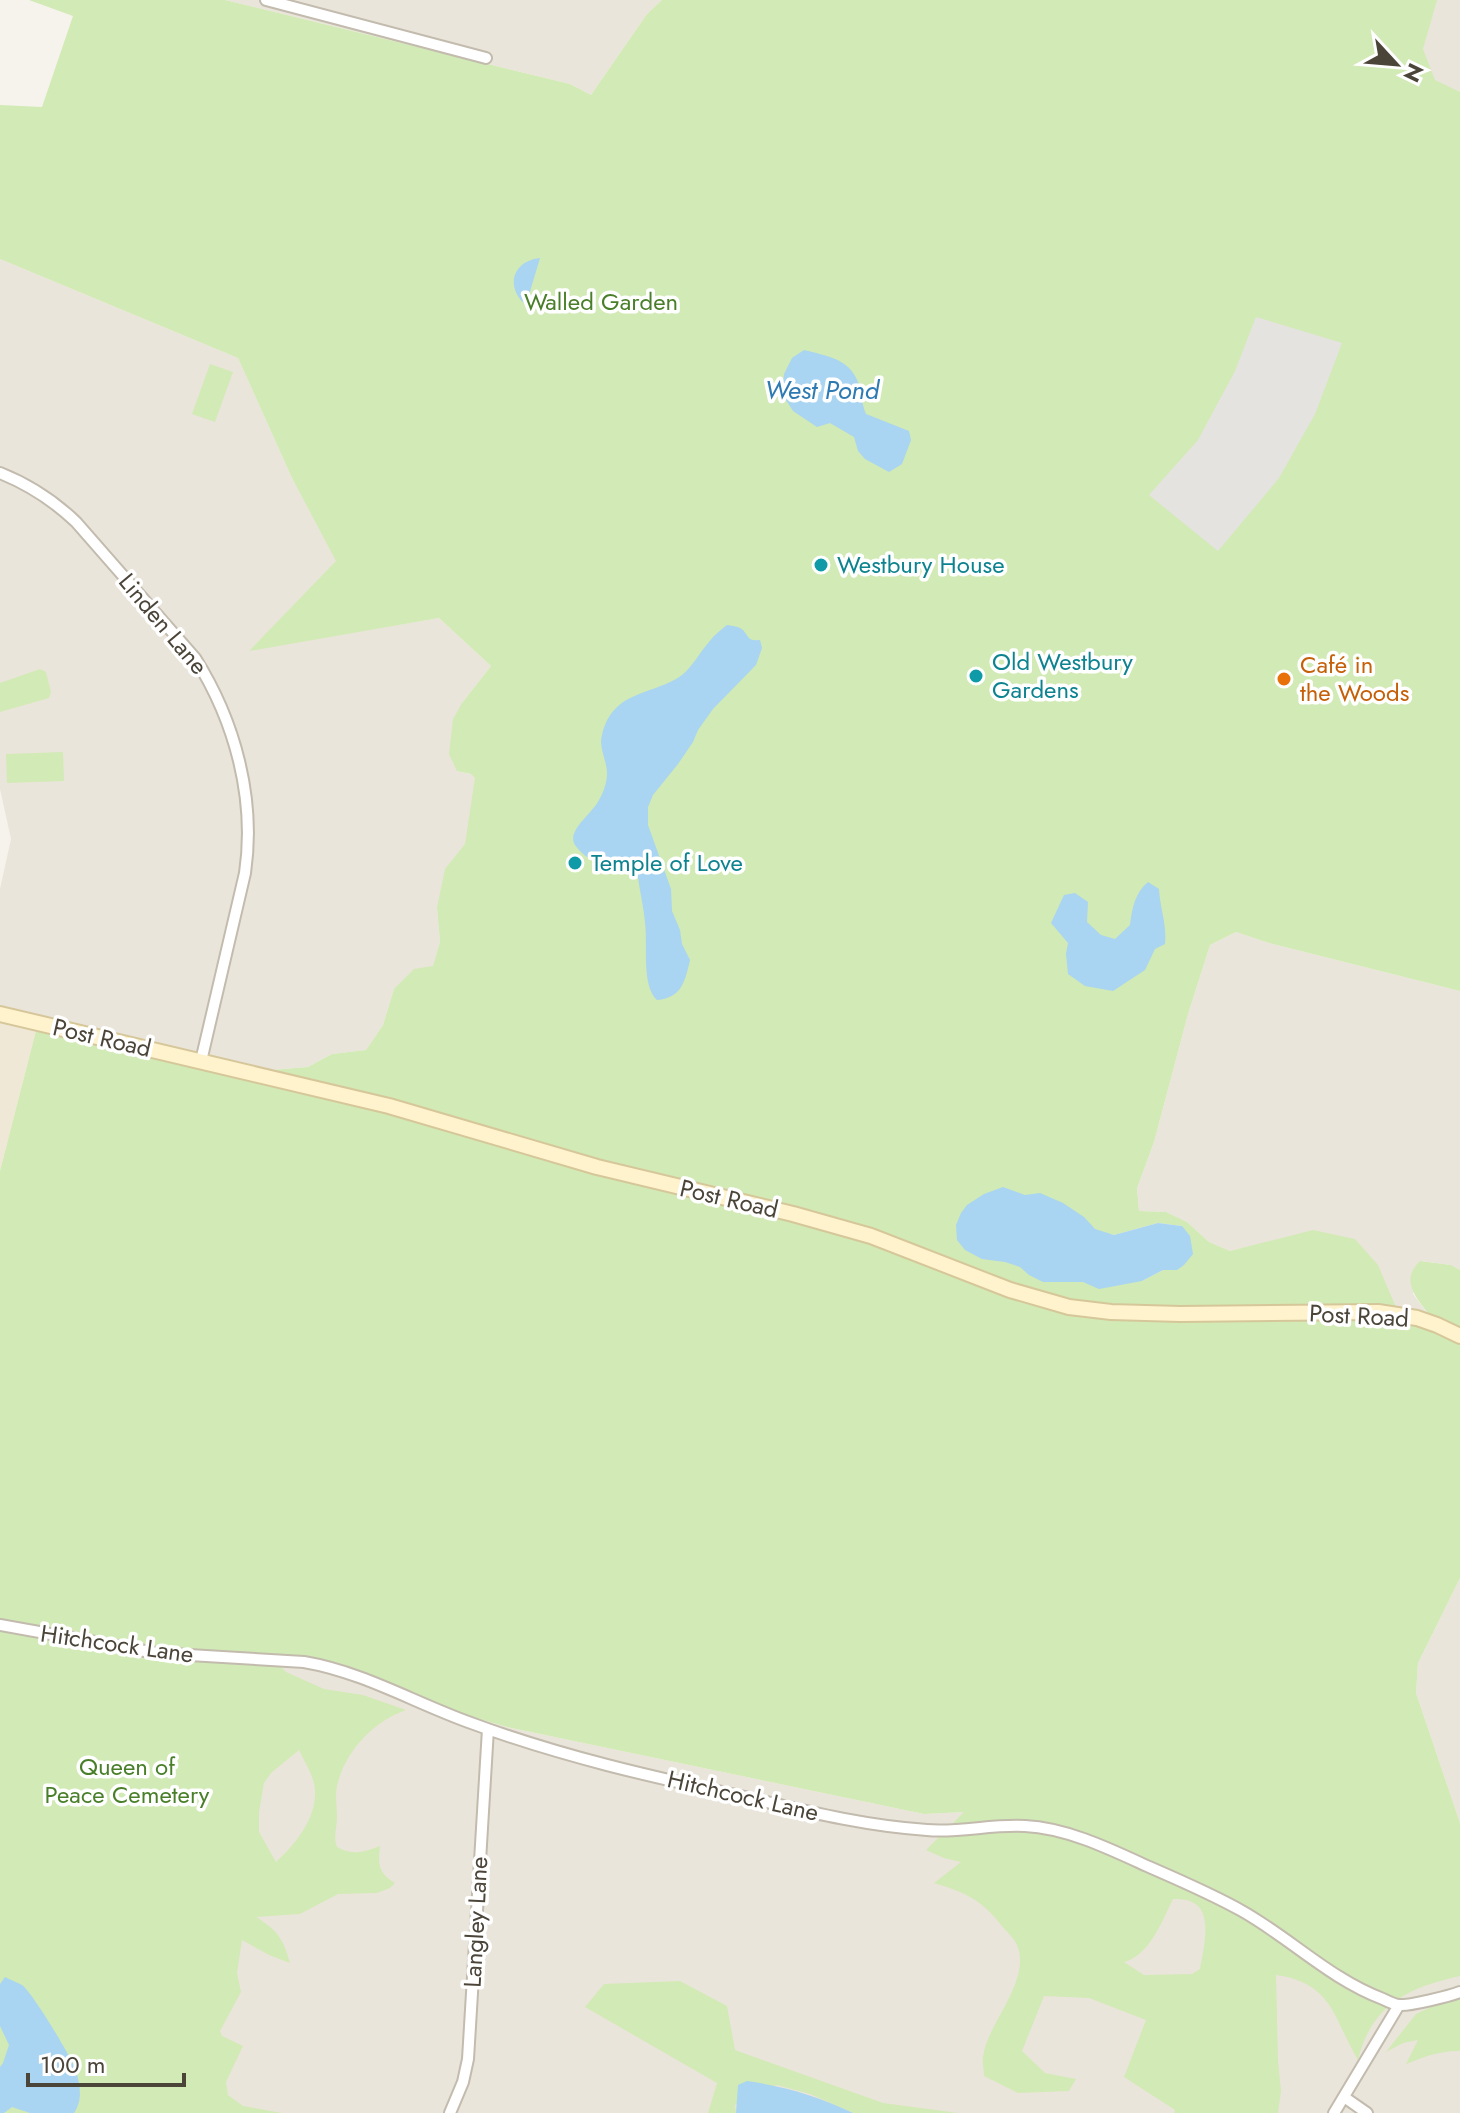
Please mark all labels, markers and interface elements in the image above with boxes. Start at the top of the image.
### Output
north arrow [1356,24,1436,104]
text: N [1396,58,1432,88]
park label: Walled Garden [524,284,678,319]
water label: West Pond [765,371,881,409]
place label: Westbury House [837,547,1005,582]
marker: Westbury House [812,556,830,574]
street label: Linden Lane [111,565,216,682]
place label: Old Westbury Gardens [992,644,1133,707]
place label: Café in the Woods [1300,647,1409,710]
marker: Old Westbury Gardens [967,667,985,685]
marker: Café in the Woods [1275,670,1293,688]
place label: Temple of Love [591,845,743,880]
marker: Temple of Love [566,854,584,872]
street label: Post Road [49,1009,155,1066]
street label: Post Road [676,1170,782,1227]
street label: Post Road [1308,1295,1410,1336]
street label: Hitchcock Lane [38,1615,196,1672]
park label: Queen of Peace Cemetery [45,1749,210,1812]
street label: Hitchcock Lane [664,1761,822,1830]
street label: Langley Lane [455,1856,496,1988]
scale bar [28,2037,184,2087]
text: 100 m [40,2047,106,2082]

